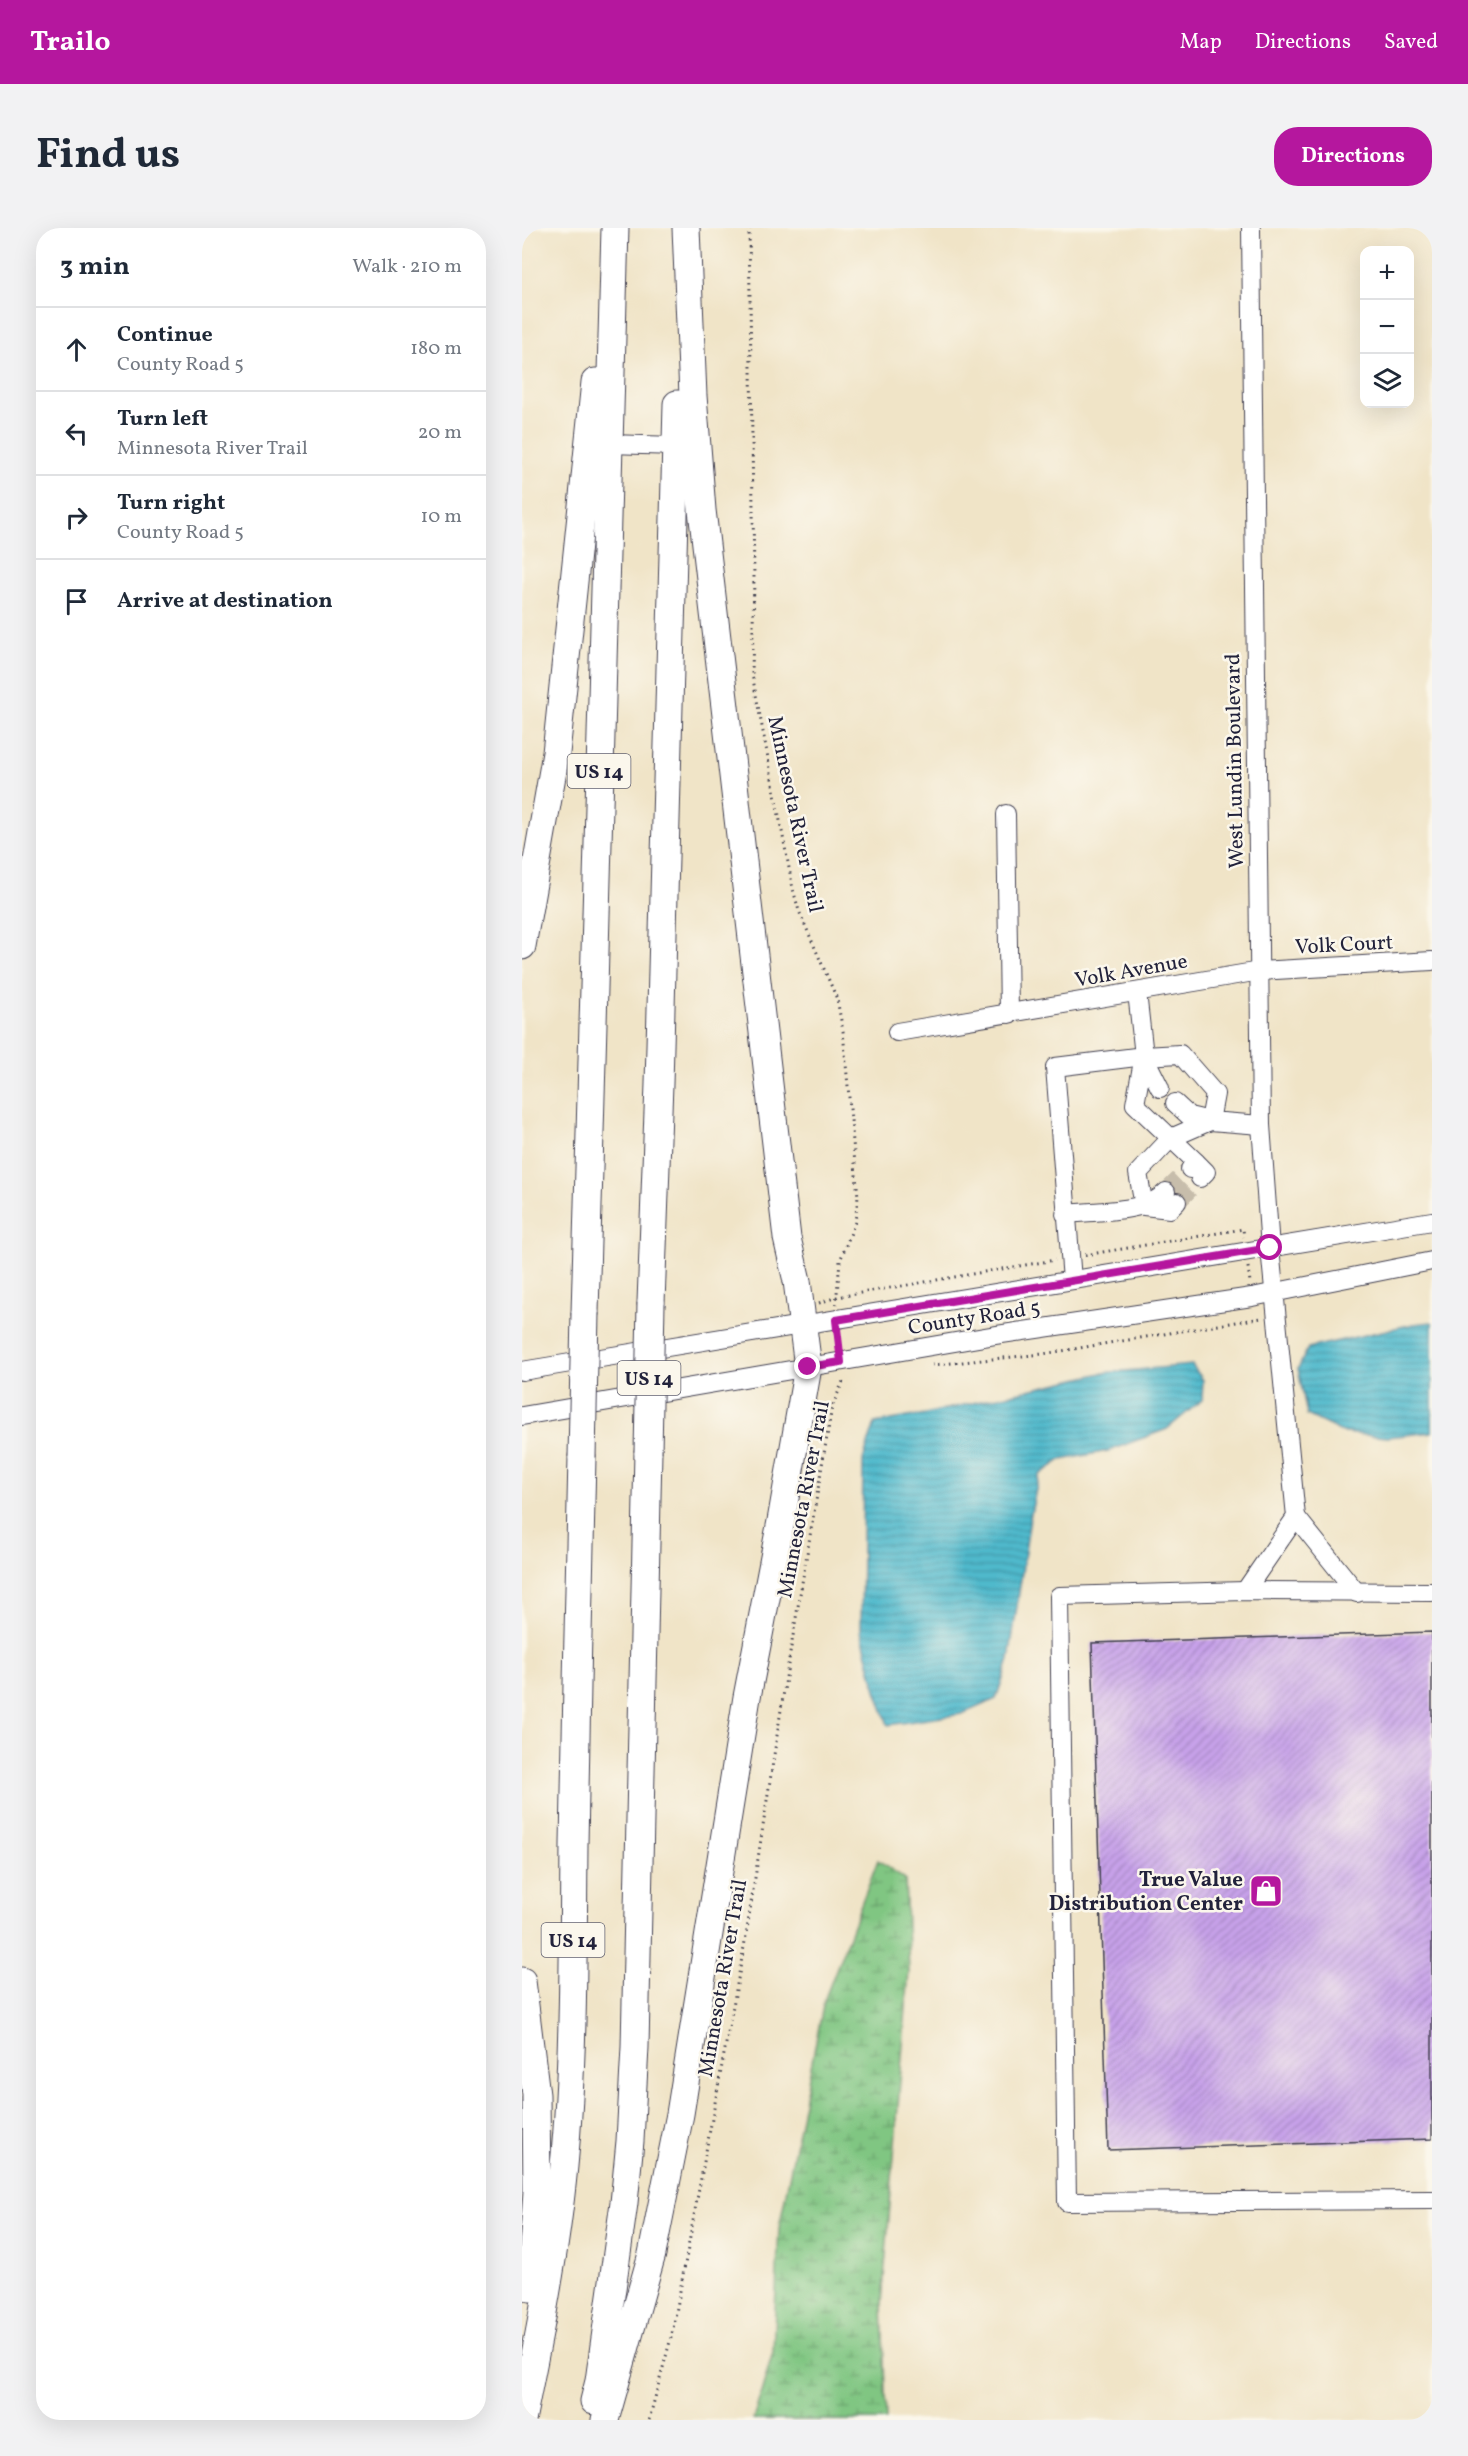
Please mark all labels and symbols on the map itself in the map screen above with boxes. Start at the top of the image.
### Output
street label: West Lundin Boulevard [1219,653,1252,869]
street label: Minnesota River Trail [760,713,830,915]
road number: US 14 [568,754,631,788]
street label: Volk Court [1294,928,1394,963]
street label: Volk Avenue [1073,947,1190,996]
route start [1256,1234,1282,1260]
street label: County Road 5 [906,1294,1042,1343]
route end [794,1353,820,1379]
road number: US 14 [618,1361,680,1395]
street label: Minnesota River Trail [771,1398,838,1600]
place label: True Value Distribution Center [1049,1866,1243,1919]
shop icon: True Value Distribution Center [1248,1873,1284,1909]
street label: Minnesota River Trail [692,1877,755,2079]
road number: US 14 [542,1923,604,1957]

